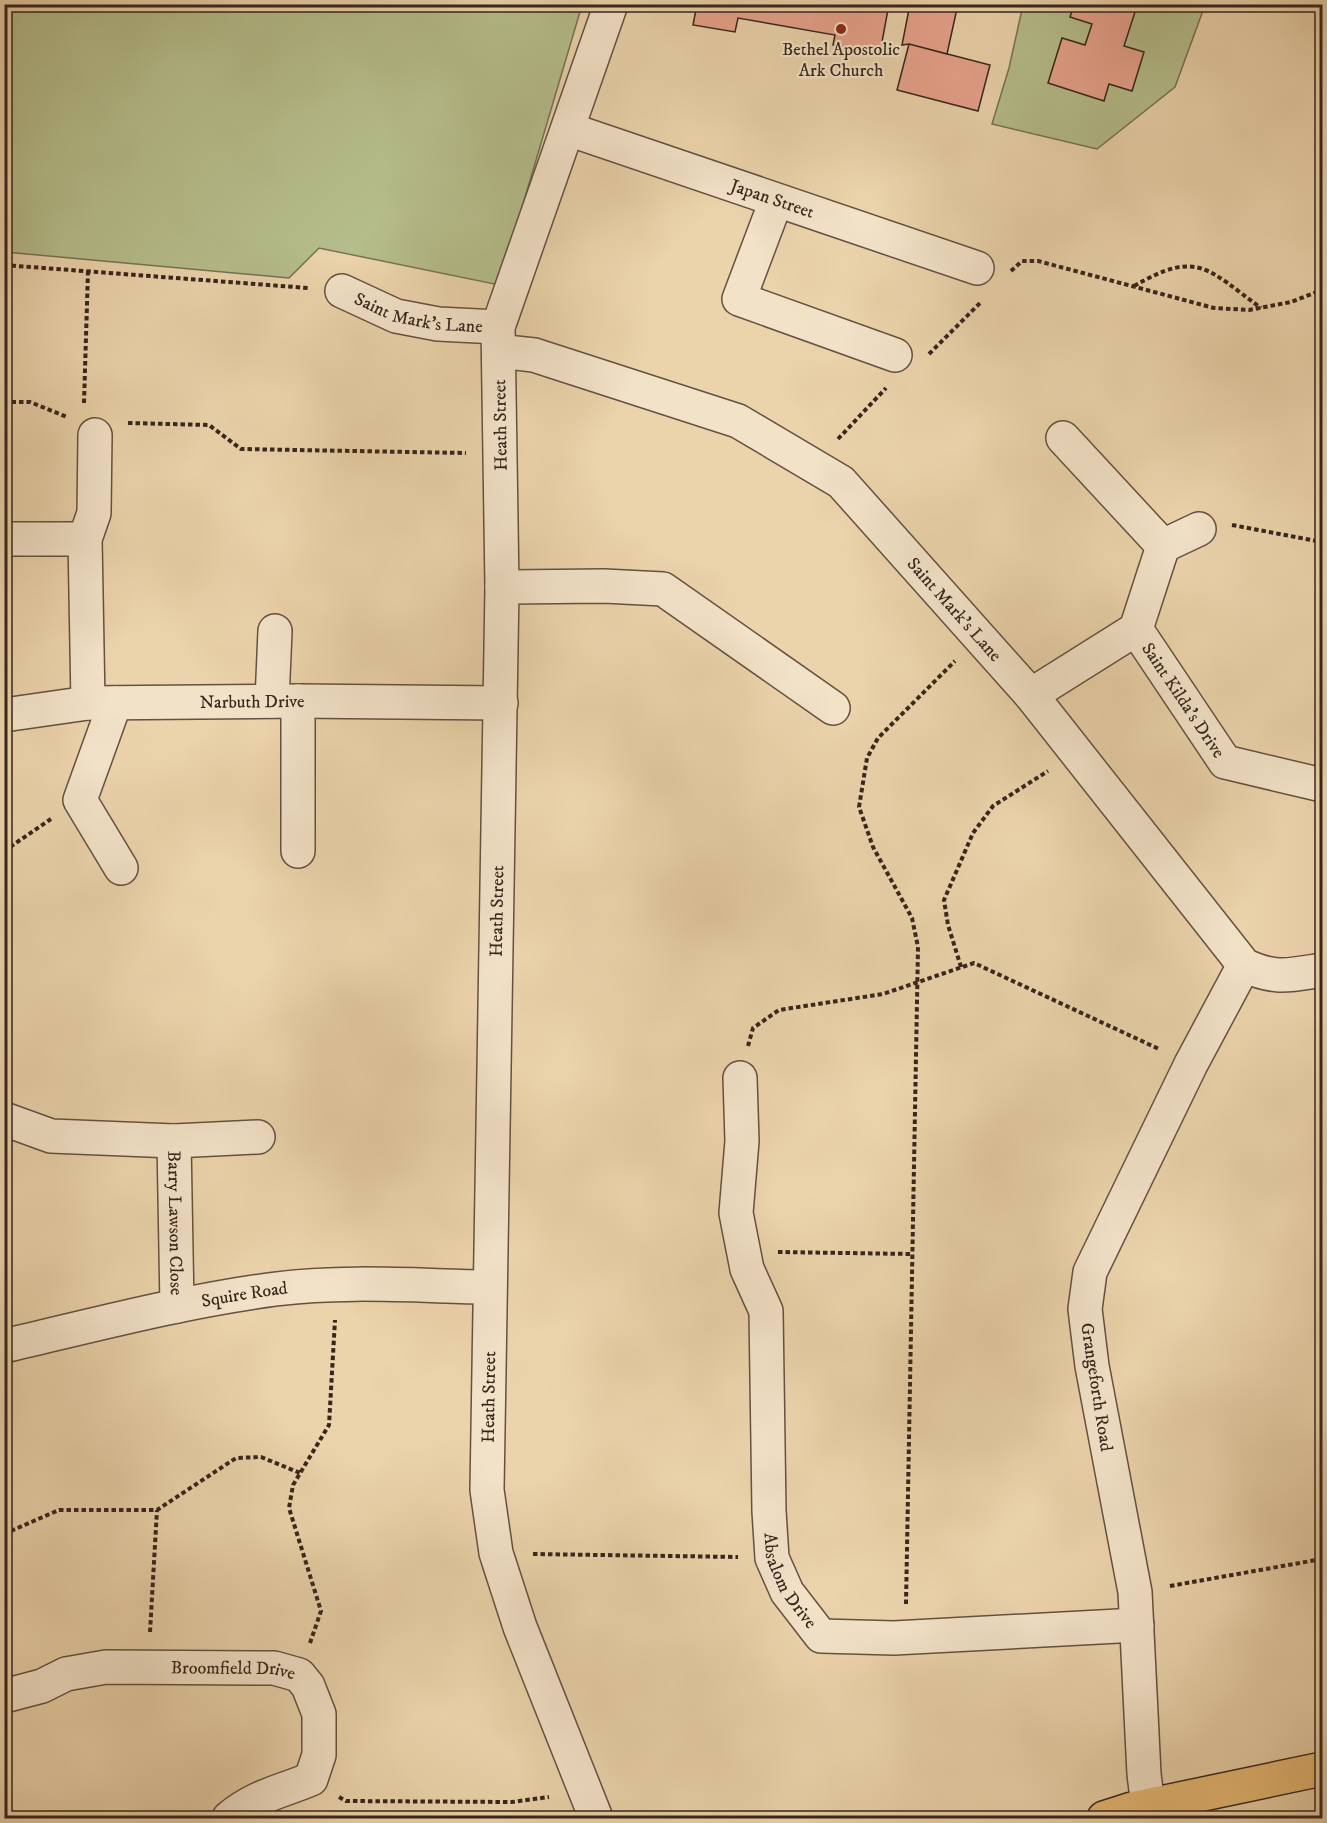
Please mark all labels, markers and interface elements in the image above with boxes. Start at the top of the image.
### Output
marker: Bethel Apostolic Ark Church [834,22,848,36]
place label: Bethel Apostolic Ark Church [782,39,900,82]
street label: Japan Street [726,174,817,224]
street label: Saint Mark's Lane [351,288,483,338]
street label: Heath Street [489,379,513,471]
street label: Saint Mark's Lane [902,553,1006,667]
street label: Saint Kilda's Drive [1136,639,1229,763]
street label: Narbuth Drive [200,691,305,714]
street label: Heath Street [486,865,509,957]
street label: Barry Lawson Close [162,1151,187,1295]
street label: Squire Road [200,1278,289,1313]
street label: Grangeforth Road [1075,1321,1117,1453]
street label: Heath Street [478,1351,501,1443]
street label: Absalom Drive [758,1532,821,1633]
street label: Broomfield Drive [171,1657,298,1685]

